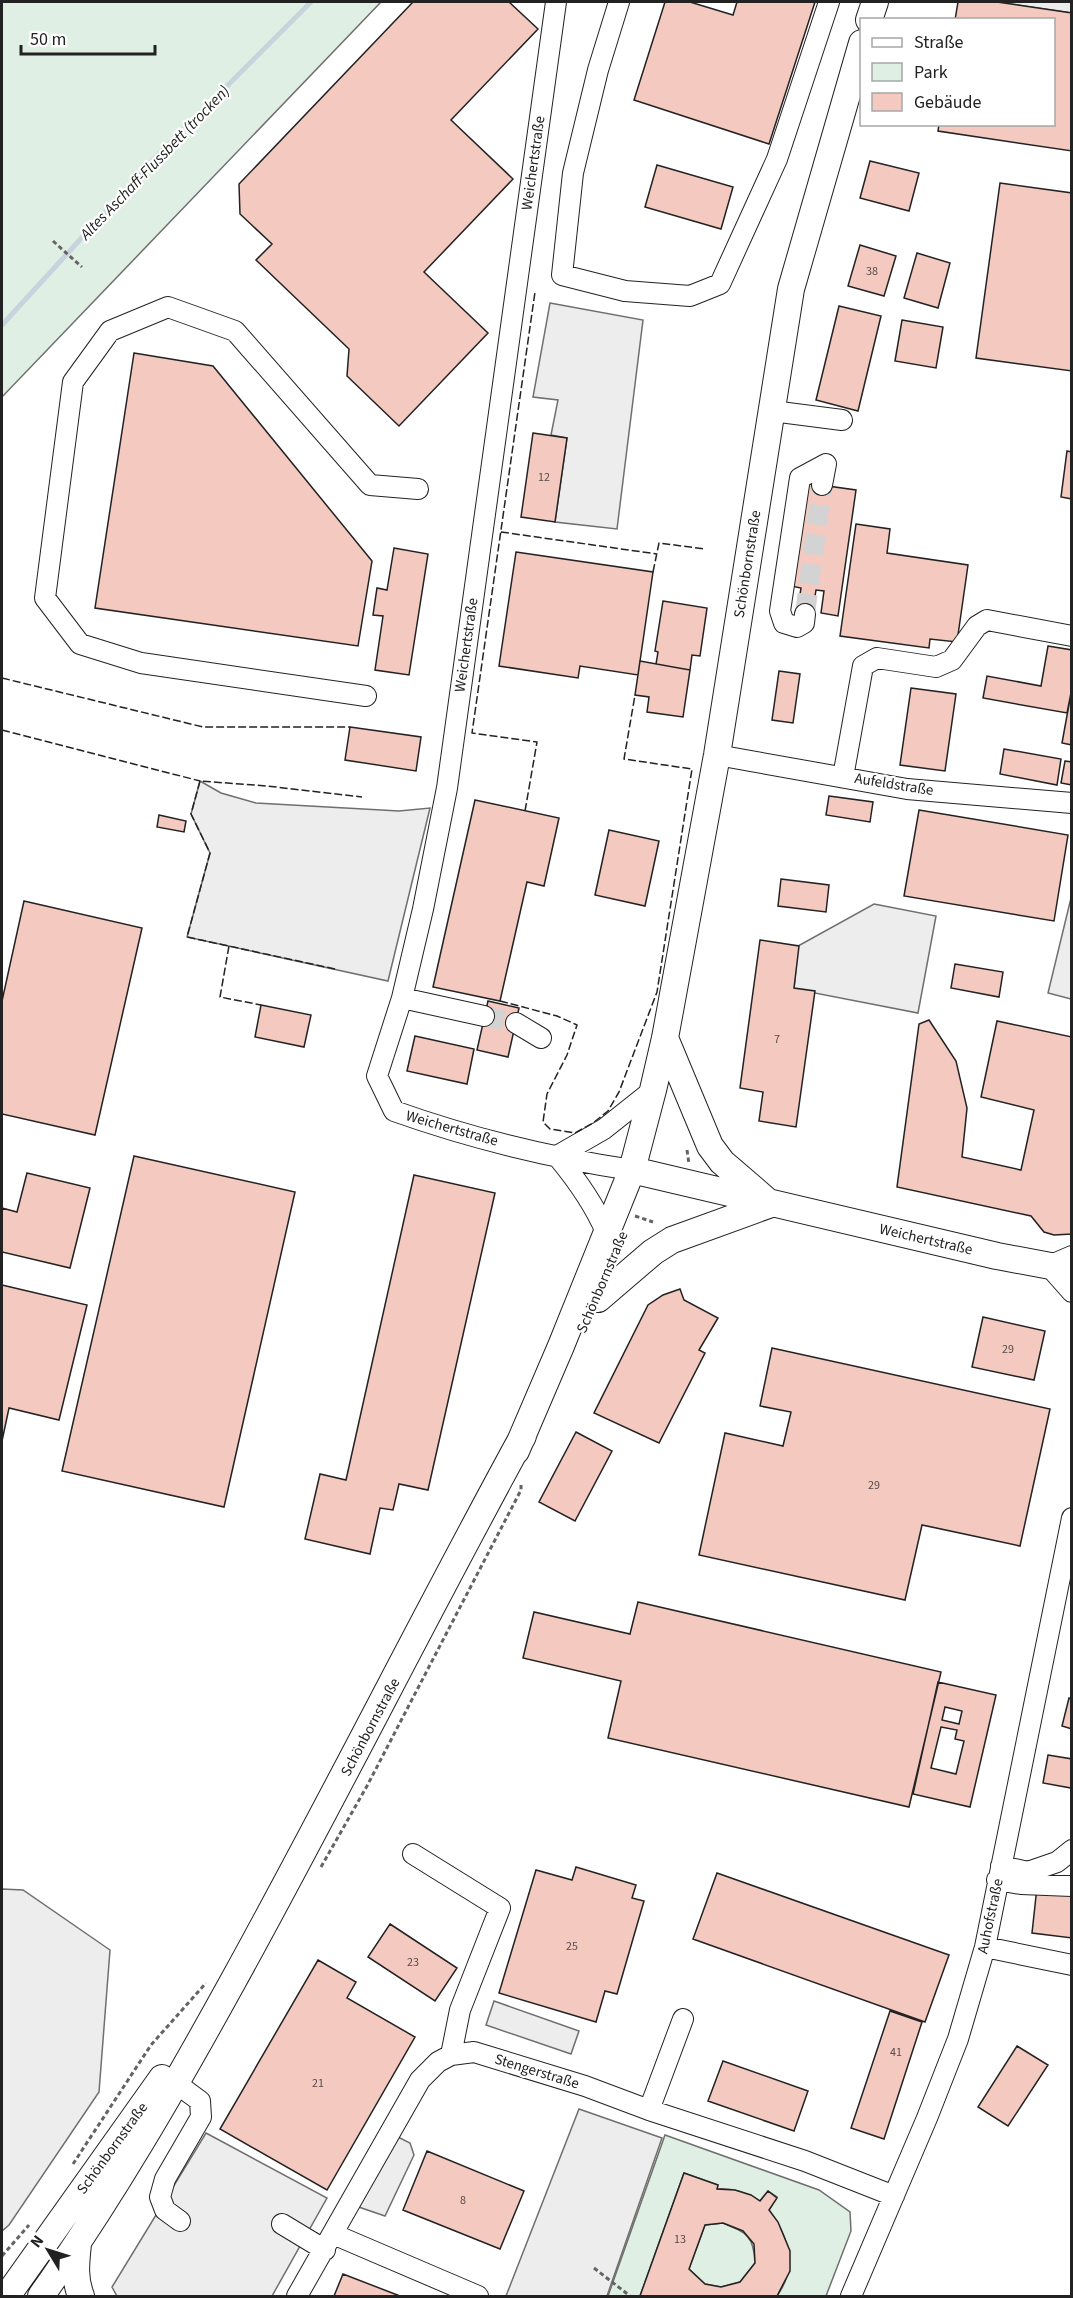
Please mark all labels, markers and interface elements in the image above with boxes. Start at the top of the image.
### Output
scale bar [21,18,154,56]
legend [860,18,1055,126]
text: 50 m [30,27,66,52]
text: Straße [914,30,964,55]
text: Park [914,60,948,85]
water label: Altes Aschaff-Flussbett (trocken) [74,81,235,246]
text: Gebäude [914,90,982,115]
street label: Weichertstraße [516,115,551,212]
house number: 38 [866,263,878,280]
house number: 12 [538,469,550,486]
street label: Schönbornstraße [729,509,766,619]
street label: Weichertstraße [449,597,484,694]
street label: Aufeldstraße [853,768,935,801]
house number: 7 [774,1031,780,1048]
street label: Weichertstraße [403,1105,500,1152]
street label: Weichertstraße [877,1219,975,1260]
street label: Schönbornstraße [572,1228,633,1336]
house number: 29 [1002,1341,1014,1358]
house number: 29 [868,1477,880,1494]
street label: Schönbornstraße [336,1674,405,1780]
street label: Auhofstraße [972,1877,1009,1956]
house number: 25 [566,1938,578,1955]
house number: 23 [407,1954,419,1971]
house number: 41 [890,2044,902,2061]
street label: Stengerstraße [492,2049,582,2094]
house number: 21 [312,2075,324,2092]
street label: Schönbornstraße [72,2098,153,2198]
house number: 8 [460,2192,466,2209]
north arrow [18,2220,78,2280]
text: N [25,2230,49,2252]
house number: 13 [674,2231,686,2248]

